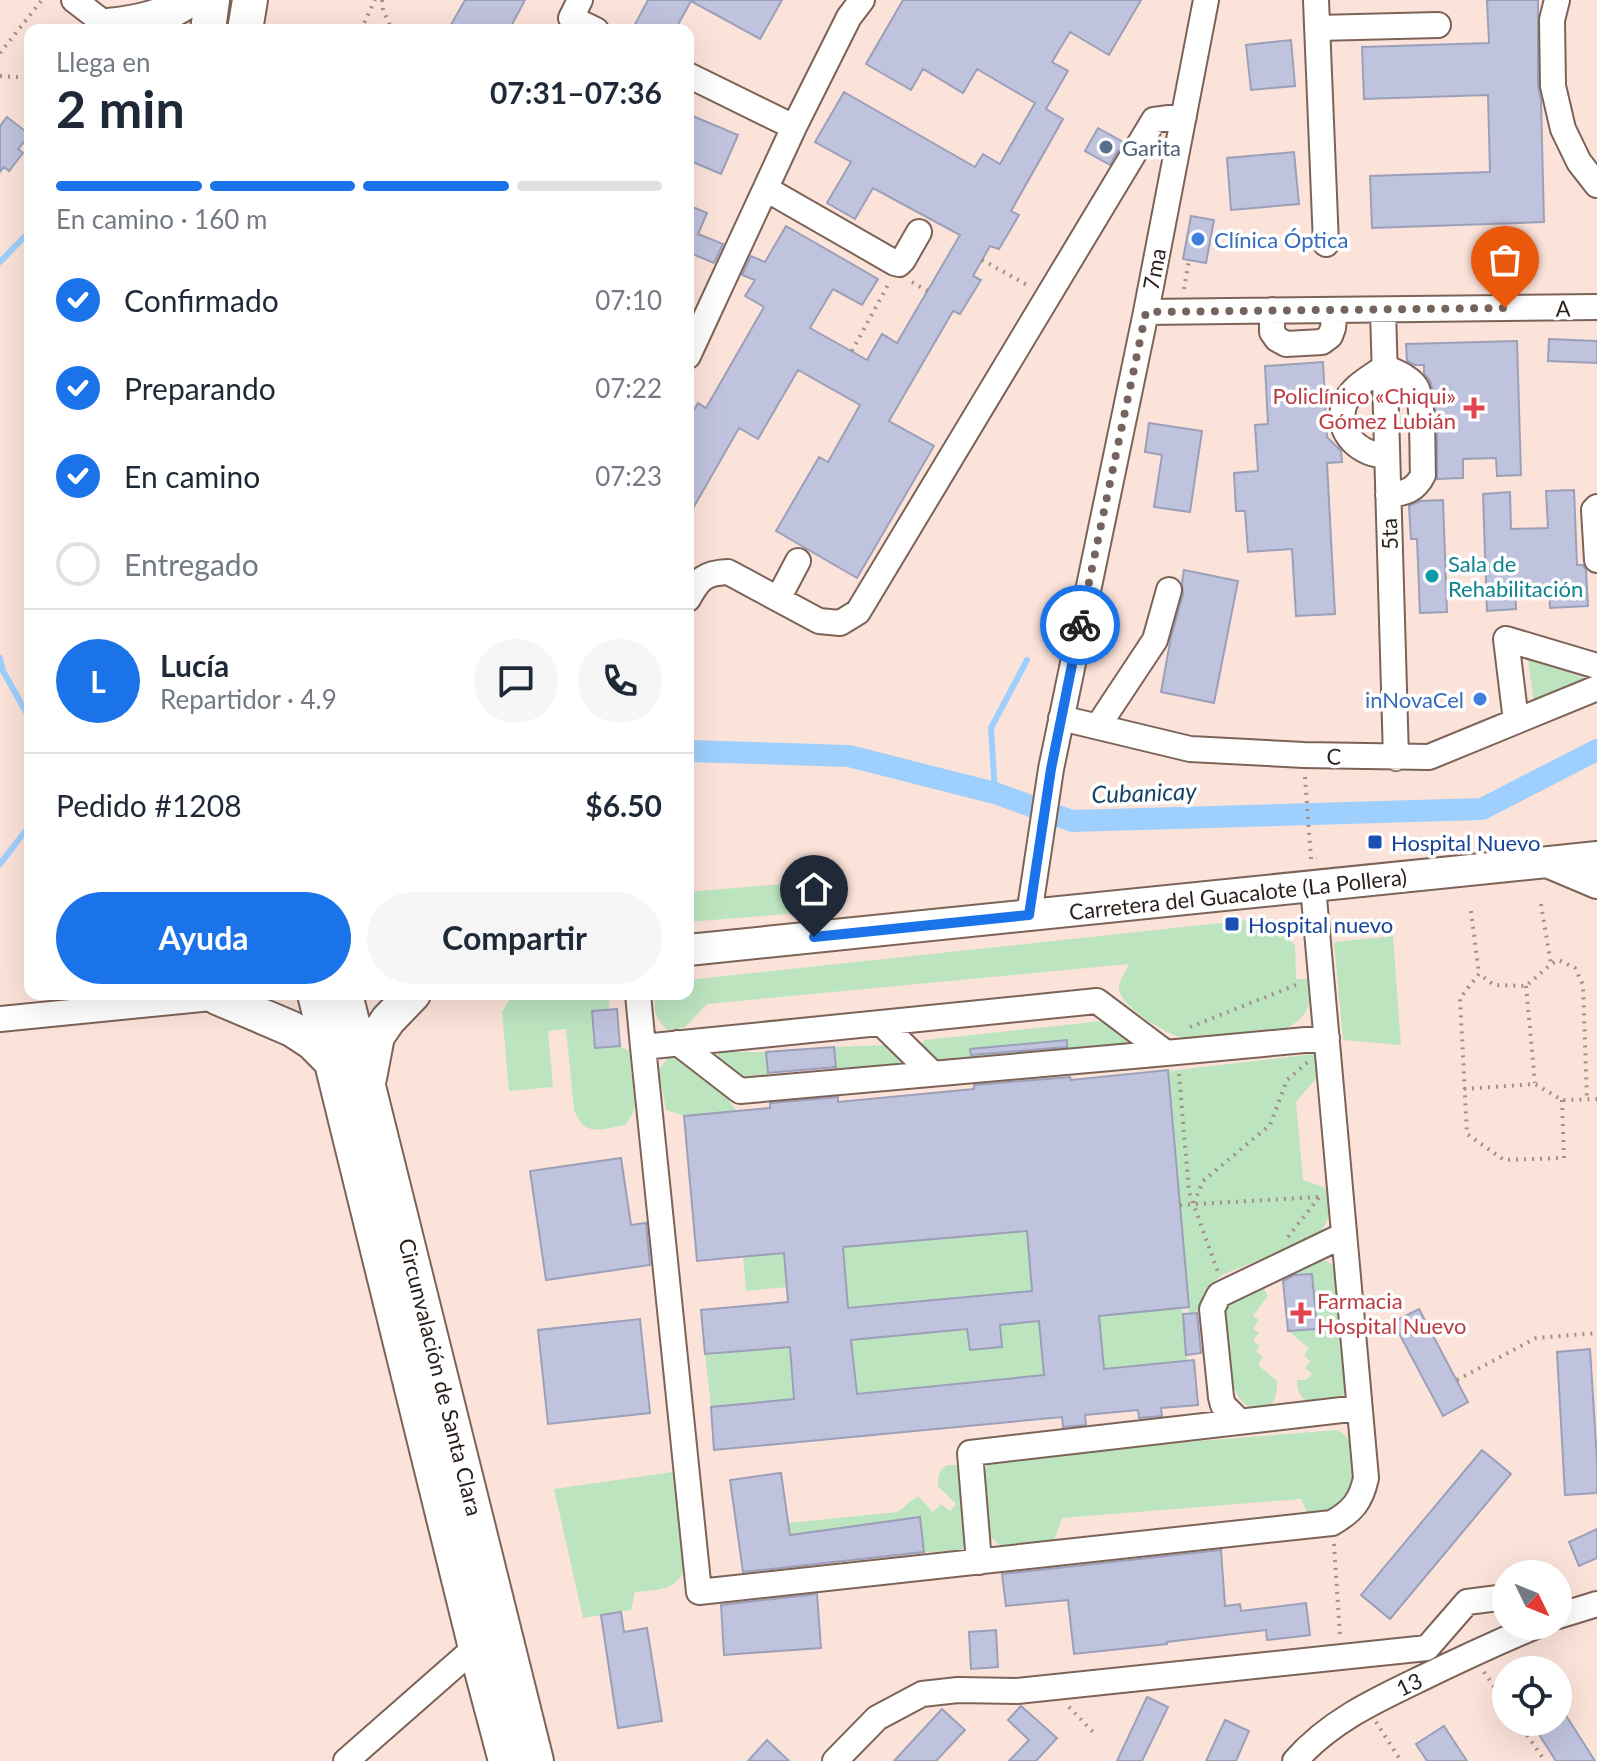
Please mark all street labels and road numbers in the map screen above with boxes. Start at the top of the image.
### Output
street label: 7ma [1137,246,1171,292]
street label: A [1555,294,1571,322]
street label: 5ta [1375,518,1403,550]
street label: C [1326,742,1342,770]
street label: Carretera del Guacalote (La Pollera) [1068,863,1408,925]
street label: Circunvalación de Santa Clara [393,1235,489,1519]
street label: 13 [1392,1666,1426,1702]

